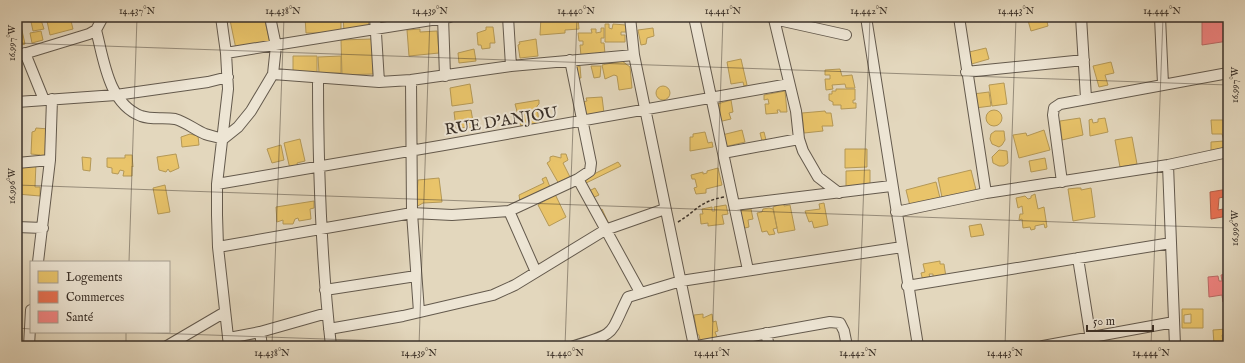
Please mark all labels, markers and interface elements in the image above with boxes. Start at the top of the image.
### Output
text: 14.437°N [119,5,155,18]
text: 14.438°N [265,5,301,18]
text: 14.439°N [412,5,448,18]
text: 14.440°N [557,5,595,18]
text: 14.441°N [705,5,742,18]
text: 14.442°N [850,5,888,18]
text: 14.443°N [998,5,1035,18]
text: 14.444°N [1143,5,1181,18]
text: 16.997°W [6,24,19,61]
text: 16.997°W [1229,66,1242,103]
street label: RUE D’ANJOU [443,103,560,141]
text: 16.996°W [6,168,19,204]
text: 16.996°W [1229,210,1242,246]
legend [30,261,170,333]
text: Logements [66,270,123,285]
text: Commerces [66,290,124,305]
scale bar [1087,307,1153,333]
text: Santé [66,310,94,325]
text: 50 m [1093,314,1115,329]
text: 14.438°N [254,347,290,360]
text: 14.439°N [401,347,437,360]
text: 14.440°N [546,347,584,360]
text: 14.441°N [694,347,731,360]
text: 14.442°N [839,347,877,360]
text: 14.443°N [987,347,1024,360]
text: 14.444°N [1132,347,1170,360]

